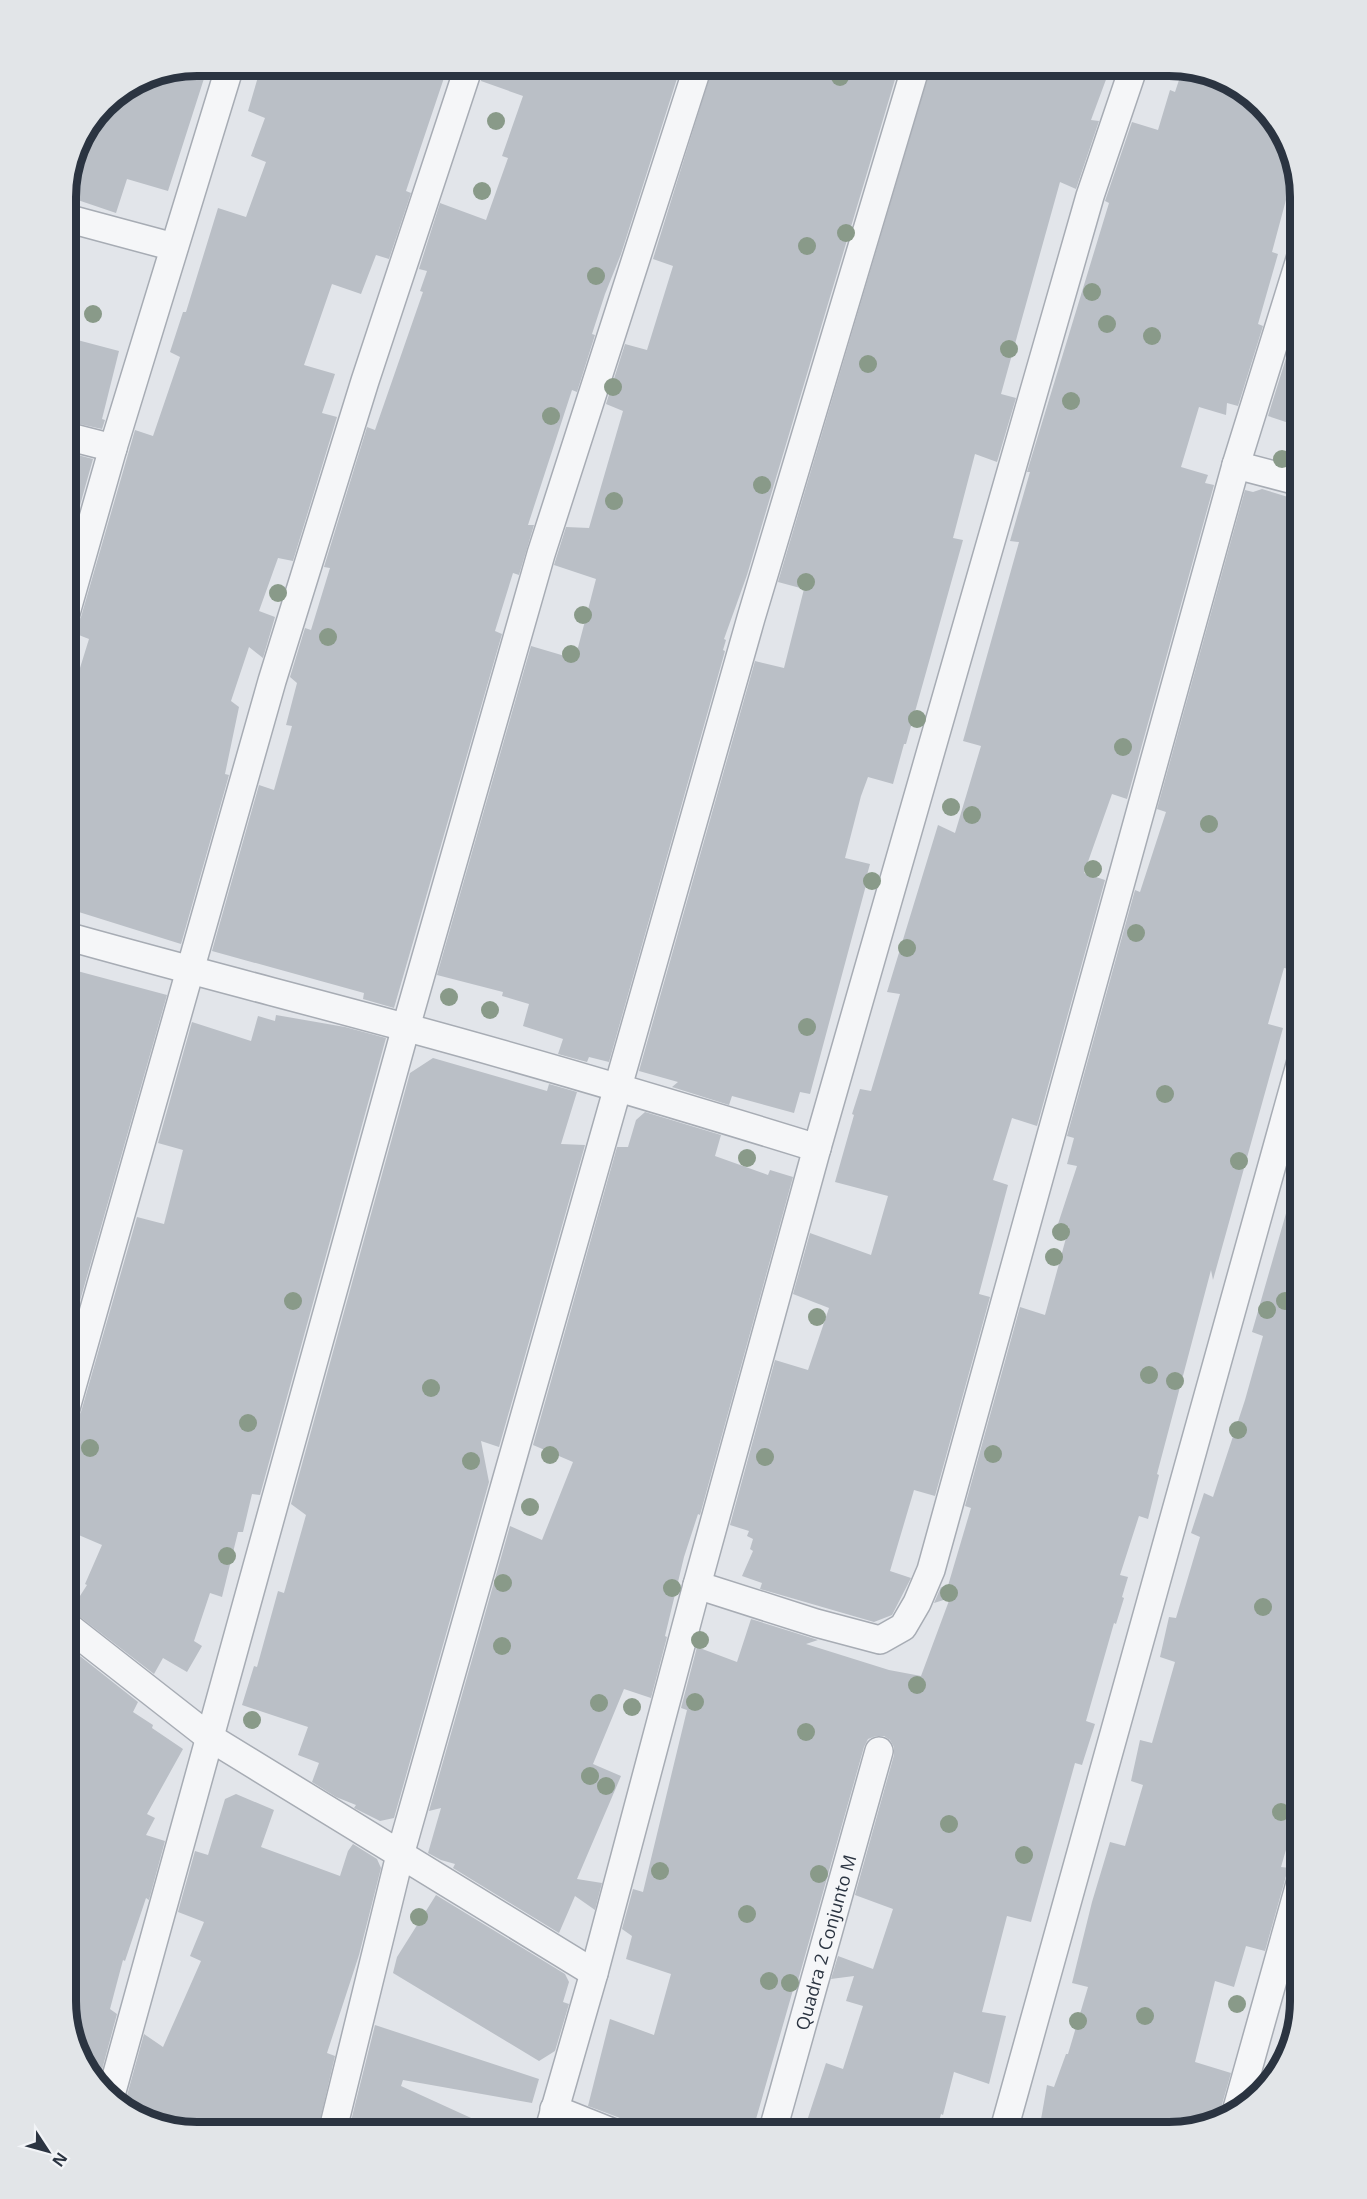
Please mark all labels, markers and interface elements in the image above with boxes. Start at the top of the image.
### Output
street label: Quadra 2 Conjunto M [789,1852,861,2033]
north arrow [18,2121,78,2181]
text: N [47,2148,73,2172]

